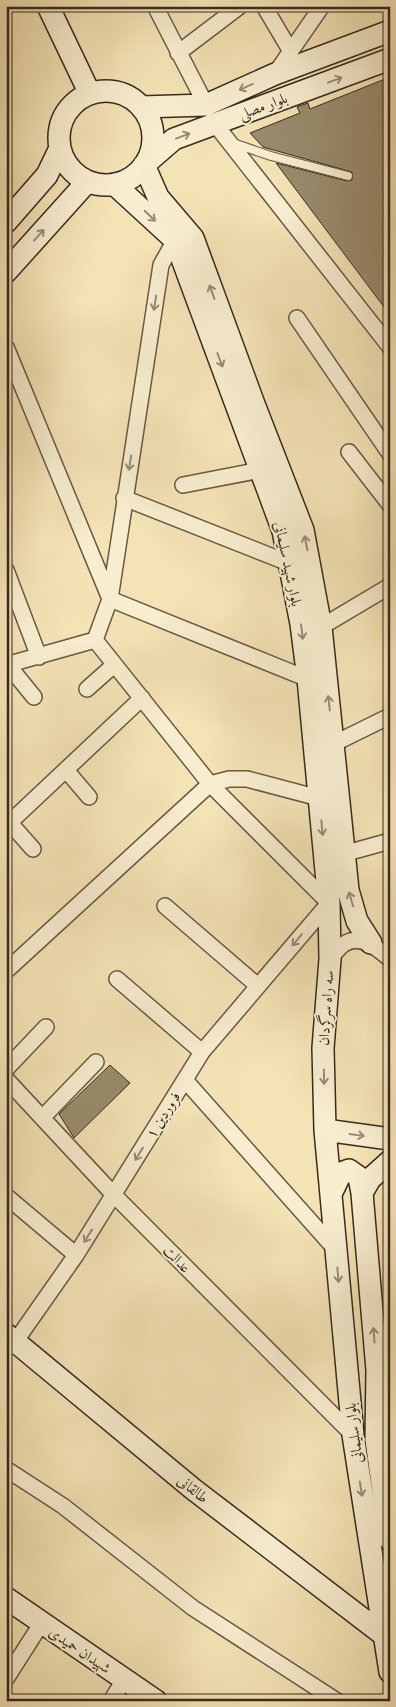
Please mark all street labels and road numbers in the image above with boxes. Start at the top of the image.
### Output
street label: بلوار مصلی [236,89,291,125]
street label: بلوار شهید سلیمانی [269,520,306,608]
street label: سه راه سرگردان [313,970,339,1046]
street label: فروردین ۱ [142,1089,185,1142]
street label: عدالت [159,1241,195,1277]
street label: بلوار سلیمانی [341,1402,367,1464]
street label: طالقانی [174,1471,212,1507]
street label: شهیدان حمیدی [45,1623,114,1678]

